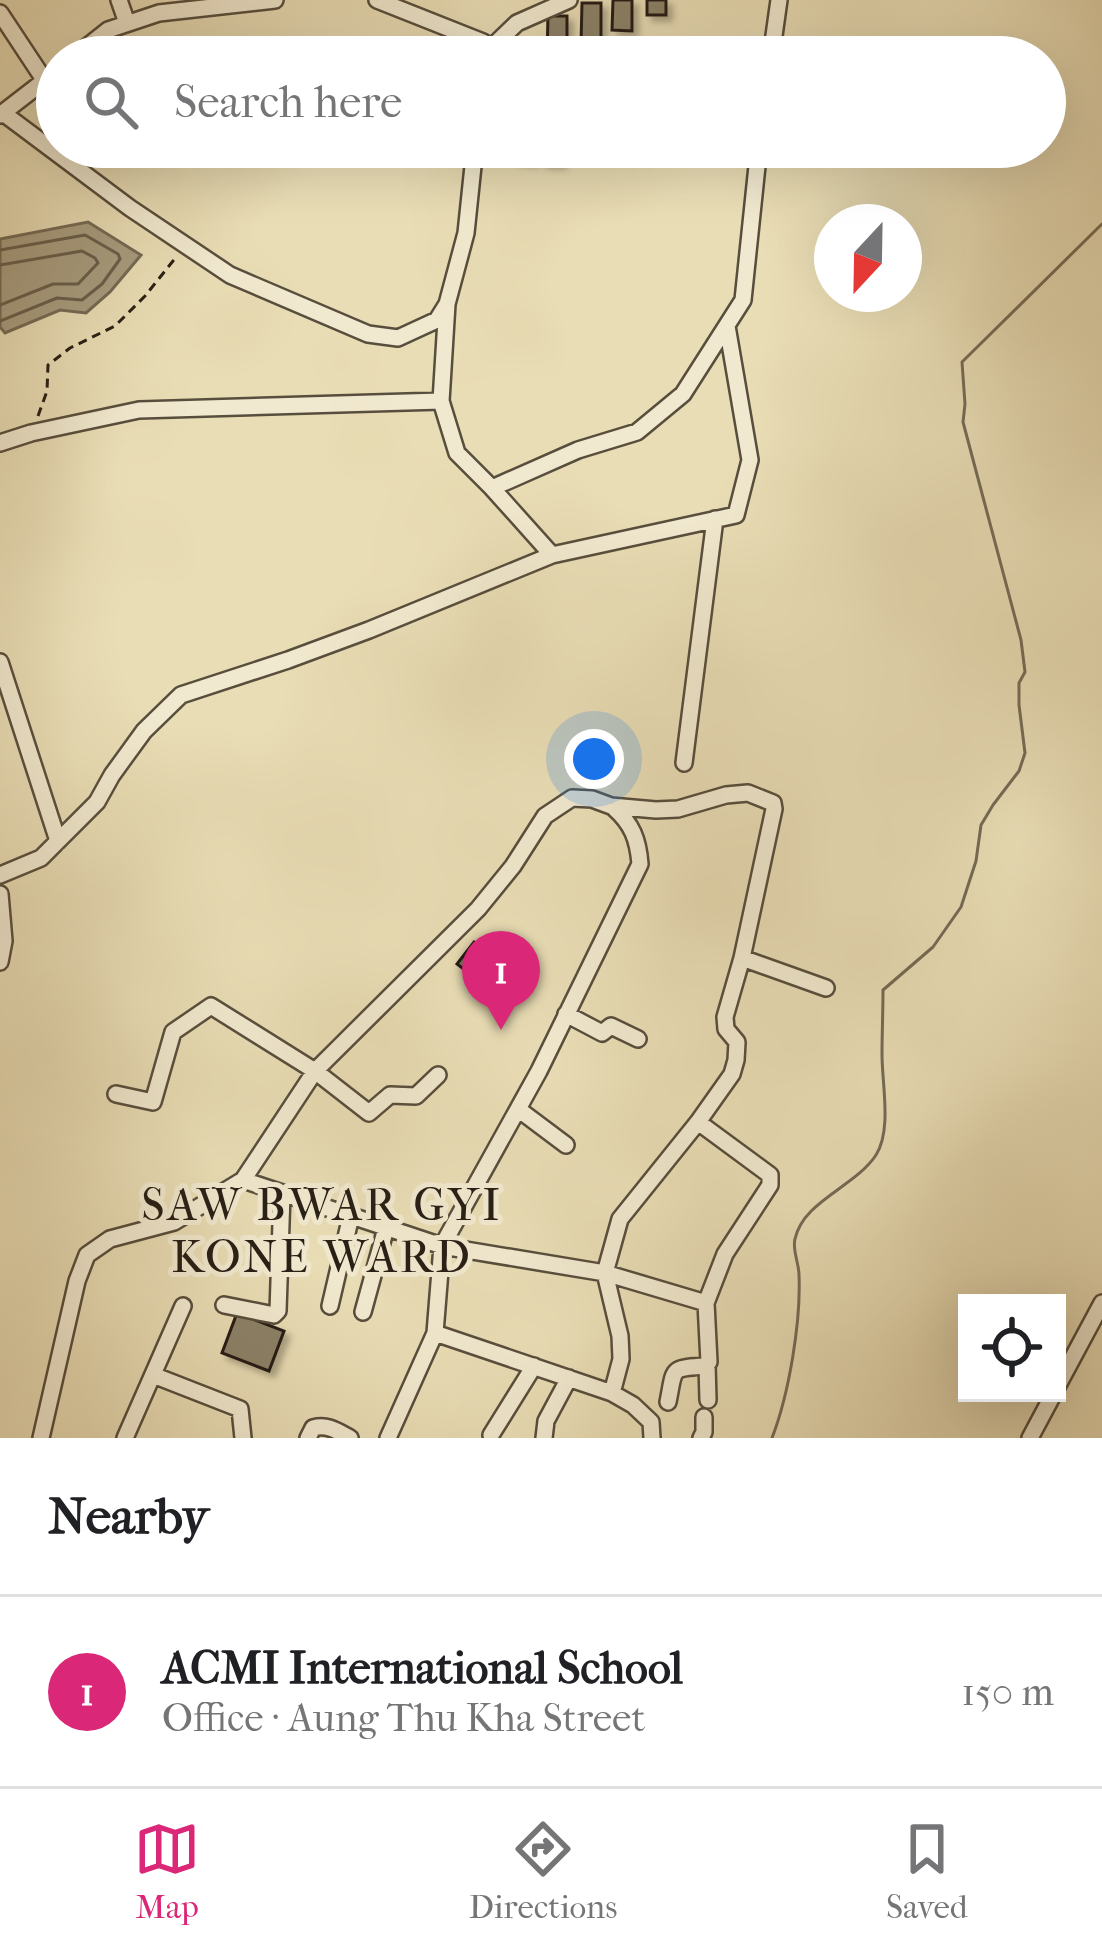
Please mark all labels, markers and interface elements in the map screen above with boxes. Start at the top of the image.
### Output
search box [36,36,1066,168]
icon: search [78,69,144,135]
text: Search here [174,76,402,129]
north arrow [814,204,922,312]
your location [564,729,624,789]
pin: 1 [462,931,540,1030]
district label: SAW BWAR GYI KONE WARD [141,1179,503,1284]
map controls [958,1294,1066,1402]
button: locate [958,1294,1066,1402]
text: Nearby [48,1486,209,1546]
text: ACMI International School [162,1642,683,1695]
text: 1 [80,1669,94,1715]
text: 150 m [961,1669,1054,1715]
text: Office · Aung Thu Kha Street [162,1695,645,1741]
tab: Map [134,1816,200,1927]
tab: Directions [469,1816,617,1927]
tab: Saved [886,1816,968,1927]

